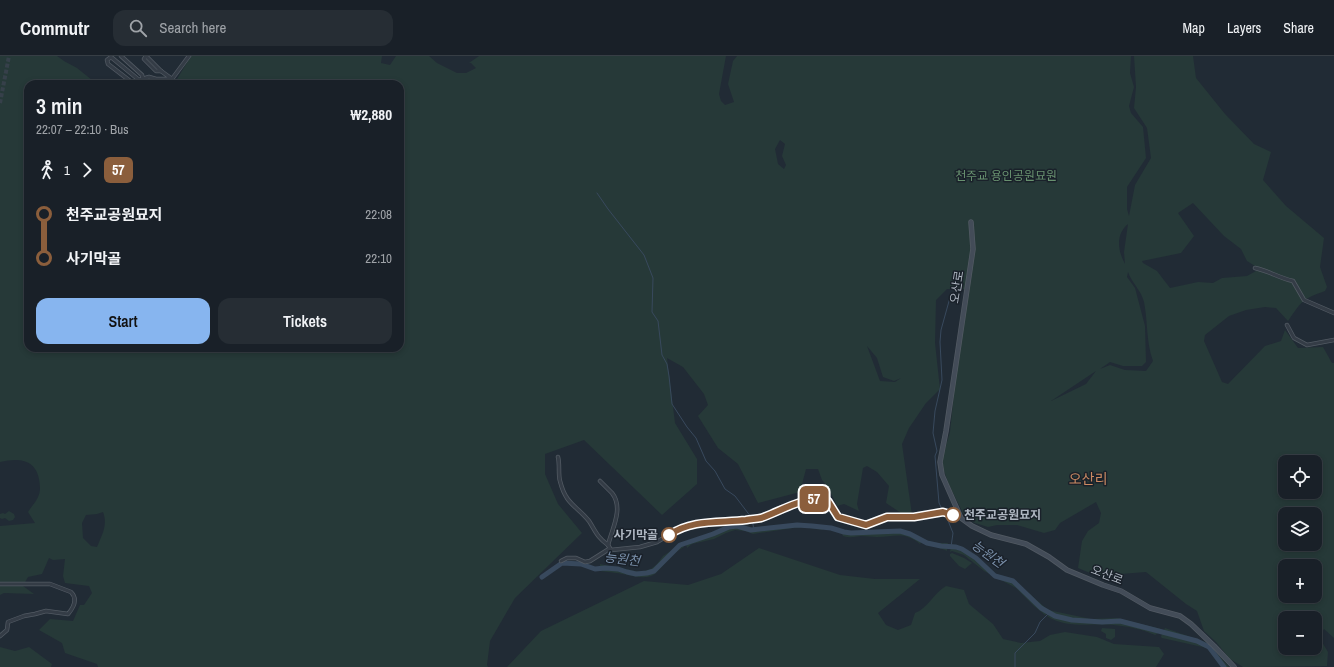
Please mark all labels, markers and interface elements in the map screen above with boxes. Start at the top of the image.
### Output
search box [113,10,393,46]
text: Commutr [20,15,89,41]
icon: search [127,17,149,39]
text: Search here [159,17,226,38]
text: Map [1183,19,1205,37]
text: Layers [1227,19,1261,37]
text: Share [1283,19,1314,37]
text: 3 min [36,91,82,121]
text: ₩2,880 [351,104,392,125]
text: 22:07 – 22:10 · Bus [36,121,128,138]
icon: walk [36,159,58,181]
icon: forward [76,159,98,181]
text: 57 [112,161,125,179]
text: 1 [64,162,70,179]
park label: 천주교 용인공원묘원 [955,168,1057,184]
text: 천주교공원묘지 [66,204,163,225]
text: 22:08 [365,206,392,223]
text: 사기막골 [66,248,121,269]
text: 22:10 [365,250,392,267]
street label: 오산로 [947,269,967,305]
button: Start [36,298,210,344]
button: Tickets [218,298,392,344]
map controls [1278,455,1322,655]
button: locate [1278,455,1322,499]
district label: 오산리 [1069,470,1107,488]
line badge: 57 [796,486,832,512]
text: 57 [808,490,820,508]
marker: 천주교공원묘지 [945,507,961,523]
place label: 천주교공원묘지 [964,507,1041,523]
button: layers [1278,507,1322,551]
place label: 사기막골 [614,527,658,543]
marker: 사기막골 [661,527,677,543]
water label: 능원천 [968,537,1008,572]
water label: 능원천 [603,548,642,570]
button: + [1278,559,1322,603]
street label: 오산로 [1089,562,1125,588]
button: − [1278,611,1322,655]

